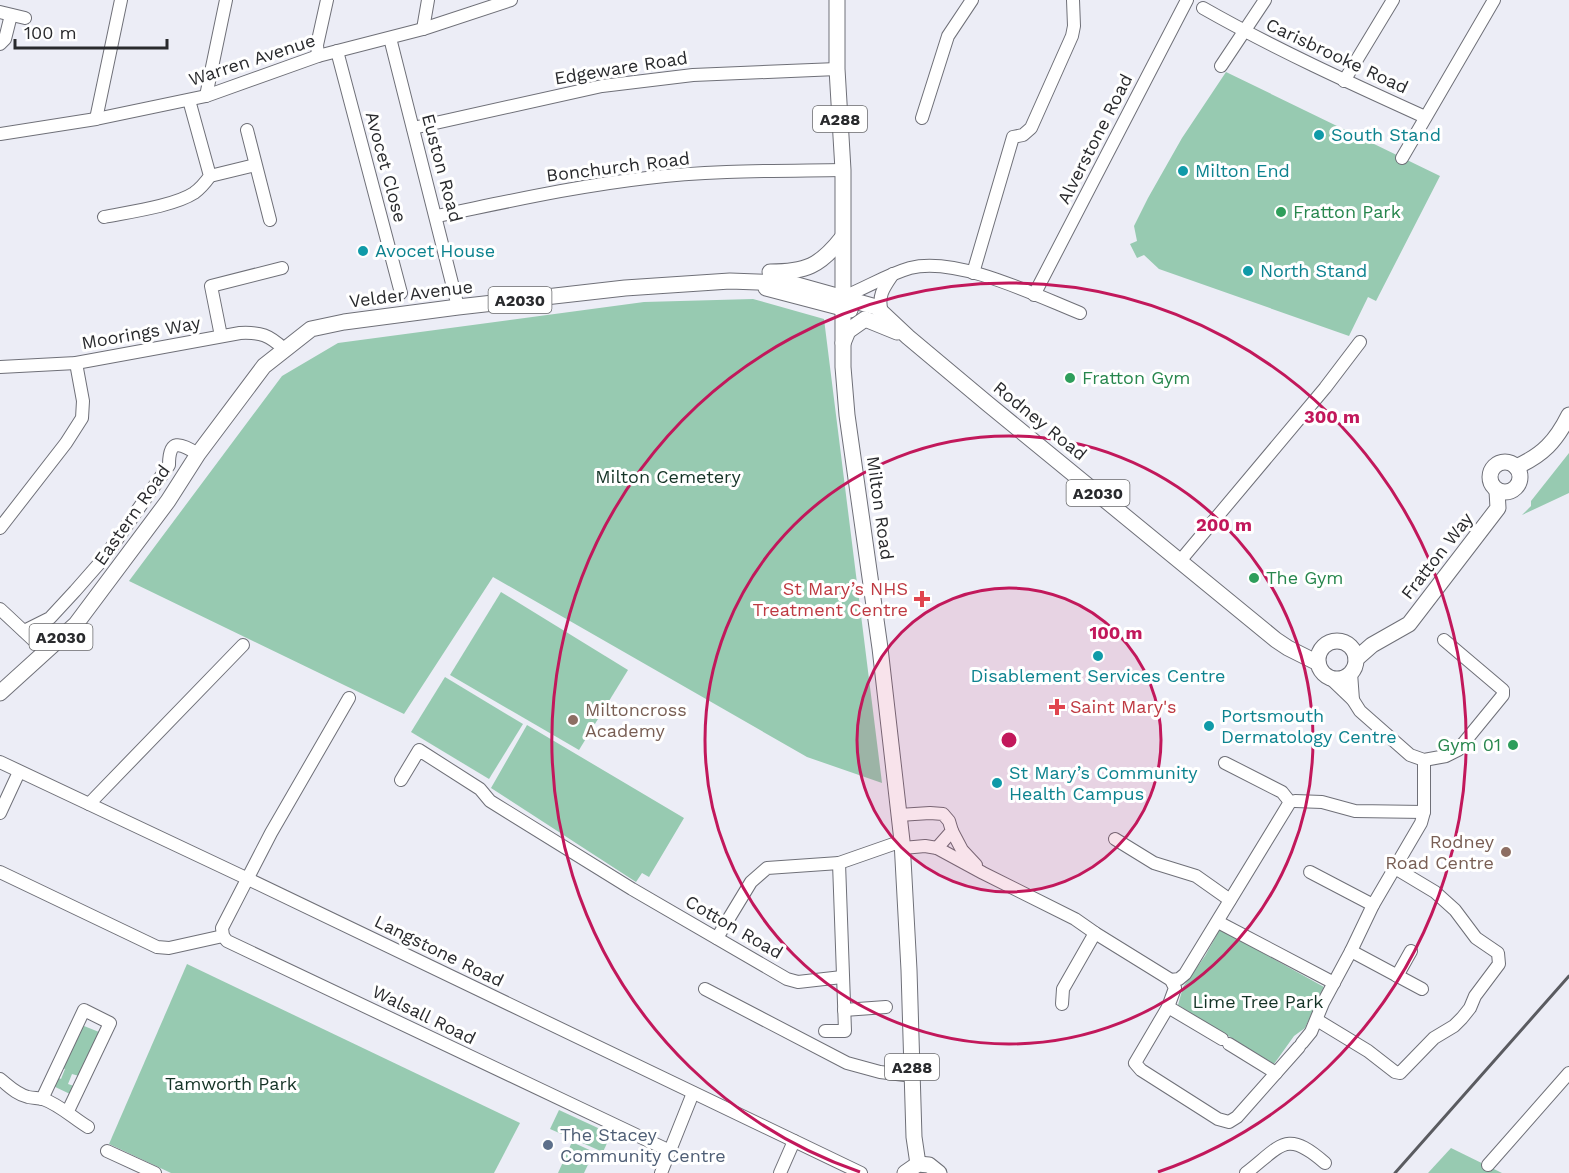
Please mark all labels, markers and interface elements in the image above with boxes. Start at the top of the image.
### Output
scale bar [15,12,166,50]
street label: Carisbrooke Road [1263,13,1412,98]
text: 100 m [24,22,77,43]
street label: Warren Avenue [186,29,318,90]
street label: Edgeware Road [553,47,689,88]
street label: Alverstone Road [1053,70,1136,207]
road number: A288 [813,106,867,132]
street label: Avocet Close [362,109,411,225]
street label: Euston Road [418,111,467,224]
place label: South Stand [1331,124,1441,145]
marker: South Stand [1312,128,1326,142]
street label: Bonchurch Road [545,147,691,186]
place label: Milton End [1195,160,1290,181]
marker: Milton End [1176,164,1190,178]
place label: Fratton Park [1293,201,1401,222]
marker: Fratton Park [1274,205,1288,219]
place label: Avocet House [375,240,495,261]
marker: Avocet House [356,244,370,258]
place label: North Stand [1260,260,1367,281]
marker: North Stand [1241,264,1255,278]
street label: Velder Avenue [348,276,474,312]
road number: A2030 [488,287,552,313]
street label: Moorings Way [80,312,203,353]
place label: Fratton Gym [1082,367,1191,388]
marker: Fratton Gym [1063,371,1077,385]
street label: Rodney Road [990,377,1091,465]
text: 300 m [1304,406,1360,427]
street label: Milton Road [863,455,898,561]
street label: Eastern Road [89,461,174,569]
park label: Milton Cemetery [595,466,741,487]
road number: A2030 [1066,480,1130,506]
street label: Fratton Way [1396,508,1477,603]
text: 200 m [1196,514,1252,535]
place label: The Gym [1266,567,1344,588]
marker: The Gym [1247,571,1261,585]
place label: St Mary’s NHS Treatment Centre [753,578,908,620]
marker: St Mary’s NHS Treatment Centre [913,590,931,608]
text: 100 m [1089,622,1143,643]
road number: A2030 [29,624,92,650]
marker: Disablement Services Centre [1091,649,1105,663]
place label: Disablement Services Centre [970,665,1226,686]
place label: Saint Mary's [1070,696,1177,717]
marker: Saint Mary's [1048,698,1066,716]
place label: Miltoncross Academy [585,699,687,741]
place label: Portsmouth Dermatology Centre [1221,705,1397,747]
marker: Miltoncross Academy [566,713,580,727]
marker: Portsmouth Dermatology Centre [1202,719,1216,733]
centre of rings [999,730,1019,750]
place label: Gym 01 [1437,734,1501,755]
marker: Gym 01 [1506,738,1520,752]
place label: St Mary’s Community Health Campus [1009,762,1198,804]
marker: St Mary’s Community Health Campus [990,776,1004,790]
place label: Rodney Road Centre [1385,831,1495,873]
marker: Rodney Road Centre [1499,845,1513,859]
street label: Cotton Road [682,890,787,963]
street label: Langstone Road [371,910,507,991]
street label: Walsall Road [369,980,479,1049]
park label: Lime Tree Park [1192,991,1324,1012]
road number: A288 [885,1054,939,1080]
park label: Tamworth Park [165,1073,297,1094]
place label: The Stacey Community Centre [560,1124,726,1166]
marker: The Stacey Community Centre [541,1138,555,1152]

